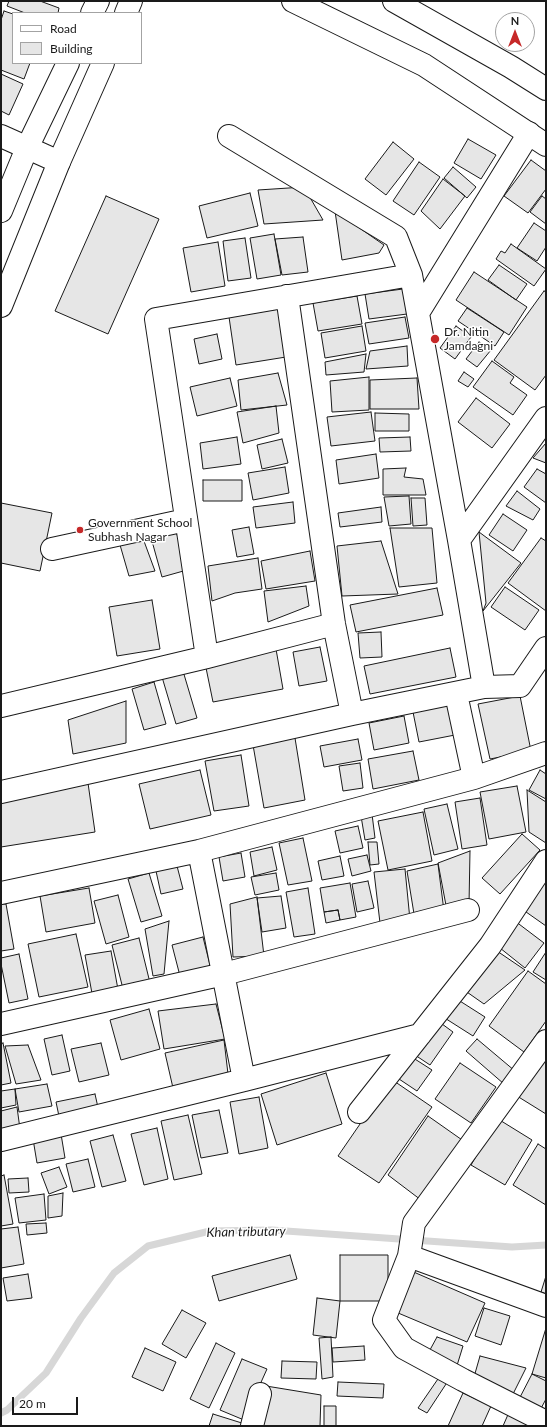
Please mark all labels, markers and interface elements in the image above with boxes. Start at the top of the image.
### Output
legend [12,12,142,64]
north arrow [495,12,535,52]
text: N [511,14,519,27]
text: Road [50,21,77,36]
text: Building [50,41,93,56]
place label: Dr. Nitin Jamdagni [444,325,493,353]
marker: Dr. Nitin Jamdagni [429,333,441,345]
place label: Government School Subhash Nagar [88,516,192,544]
marker: Government School Subhash Nagar [75,525,85,535]
water label: Khan tributary [206,1224,286,1240]
scale bar [14,1389,80,1415]
text: 20 m [19,1396,46,1411]

